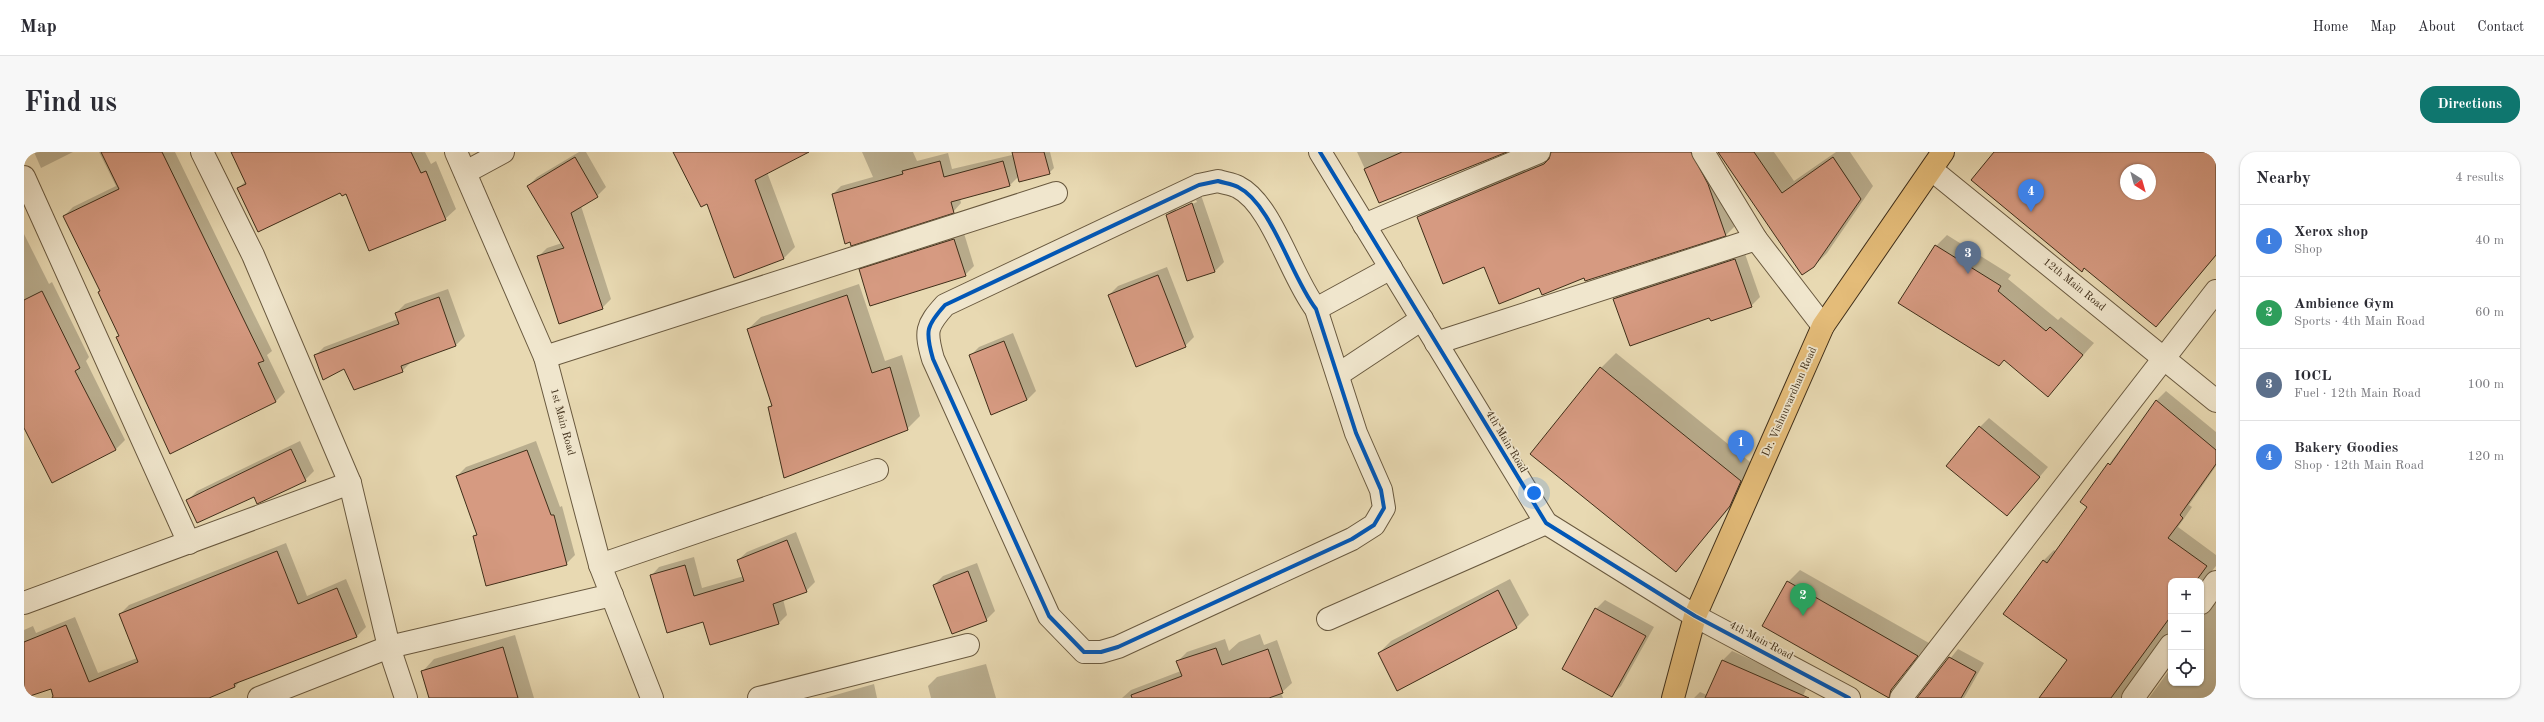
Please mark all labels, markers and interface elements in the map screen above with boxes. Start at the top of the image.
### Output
text: Map [20,18,57,37]
text: Home [2313,20,2348,34]
text: Map [2370,20,2396,34]
text: About [2418,20,2455,34]
text: Contact [2477,20,2524,34]
button: Directions [2420,86,2520,123]
text: Find us [24,90,117,118]
north arrow [2120,164,2156,200]
text: Nearby [2256,170,2311,187]
text: 4 results [2455,171,2504,184]
pin: 4 [2018,179,2044,212]
text: Xerox shop [2294,225,2368,240]
text: 1 [2265,234,2273,247]
text: 40 m [2475,234,2504,247]
pin: 3 [1955,241,1981,274]
text: Shop [2294,243,2322,256]
street label: 12th Main Road [2041,257,2108,314]
text: Ambience Gym [2294,297,2394,312]
text: 2 [2265,306,2273,319]
text: 60 m [2475,306,2504,319]
text: Sports · 4th Main Road [2294,315,2425,328]
street label: Dr. Vishnuvardhan Road [1761,345,1819,459]
text: IOCL [2294,369,2331,384]
text: 3 [2265,378,2273,391]
text: 100 m [2467,378,2504,391]
street label: 1st Main Road [548,387,576,457]
text: Fuel · 12th Main Road [2294,387,2421,400]
street label: 4th Main Road [1483,409,1529,475]
pin: 1 [1728,430,1754,463]
text: Bakery Goodies [2294,441,2398,456]
text: 4 [2265,450,2273,463]
text: 120 m [2467,450,2504,463]
text: Shop · 12th Main Road [2294,459,2424,472]
your location [1524,483,1544,503]
map controls [2168,578,2204,686]
button: + [2168,578,2204,614]
pin: 2 [1790,583,1816,616]
button: − [2168,614,2204,650]
street label: 4th Main Road [1727,620,1795,663]
button: locate [2168,650,2204,686]

